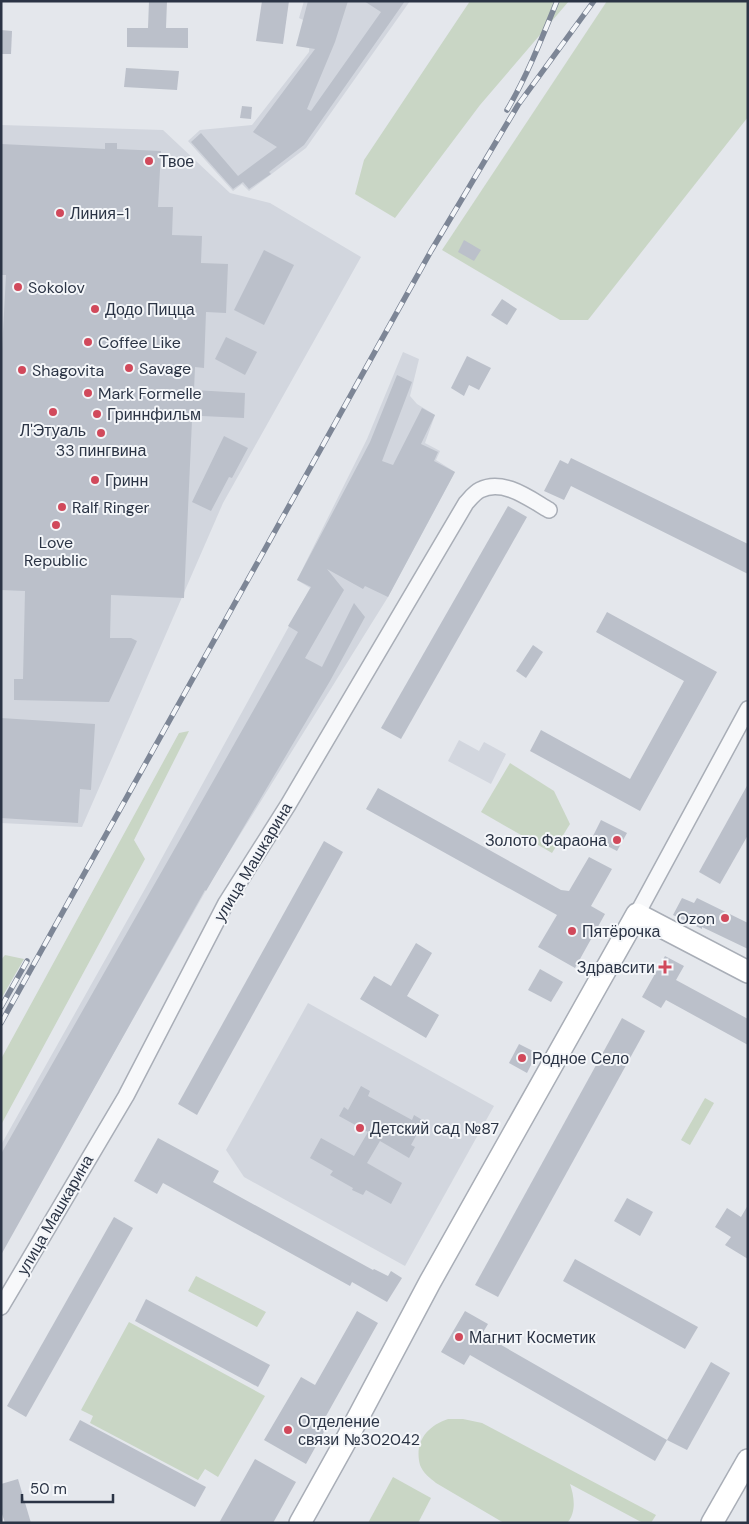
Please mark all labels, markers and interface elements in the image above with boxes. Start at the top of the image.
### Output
place label: Твое [159,151,194,172]
marker: Твое [143,155,155,167]
place label: Линия-1 [70,203,130,224]
marker: Линия-1 [54,207,66,219]
place label: Sokolov [28,277,85,298]
marker: Sokolov [12,281,24,293]
place label: Додо Пицца [105,299,195,320]
marker: Додо Пицца [89,303,101,315]
place label: Coffee Like [98,332,181,353]
marker: Coffee Like [82,336,94,348]
place label: Savage [139,358,191,379]
place label: Shagovita [32,360,104,381]
marker: Savage [123,362,135,374]
marker: Shagovita [16,364,28,376]
place label: Mark Formelle [98,383,202,404]
marker: Mark Formelle [82,387,94,399]
place label: Гриннфильм [107,404,201,425]
marker: Л'Этуаль [47,406,59,418]
marker: Гриннфильм [91,408,103,420]
place label: Л'Этуаль [20,420,86,441]
marker: 33 пингвина [95,427,107,439]
place label: 33 пингвина [56,440,146,461]
place label: Гринн [105,470,148,491]
marker: Гринн [89,474,101,486]
place label: Ralf Ringer [72,497,149,518]
marker: Ralf Ringer [56,501,68,513]
marker: Love Republic [50,519,62,531]
place label: Love Republic [24,532,88,571]
street label: улица Машкарина [209,799,297,925]
place label: Золото Фараона [485,830,607,851]
marker: Золото Фараона [611,834,623,846]
place label: Ozon [677,908,715,929]
marker: Ozon [719,912,731,924]
place label: Пятёрочка [582,921,661,942]
marker: Пятёрочка [566,925,578,937]
place label: Здравсити [577,957,655,978]
marker: Здравсити [659,961,671,973]
place label: Родное Село [532,1048,629,1069]
marker: Родное Село [516,1052,528,1064]
place label: Детский сад №87 [370,1118,499,1139]
marker: Детский сад №87 [354,1122,366,1134]
street label: улица Машкарина [12,1151,98,1279]
place label: Магнит Косметик [469,1327,596,1348]
marker: Магнит Косметик [453,1331,465,1343]
place label: Отделение связи №302042 [298,1411,420,1450]
marker: Отделение связи №302042 [282,1424,294,1436]
scale bar [22,1472,114,1504]
text: 50 m [30,1479,67,1499]

